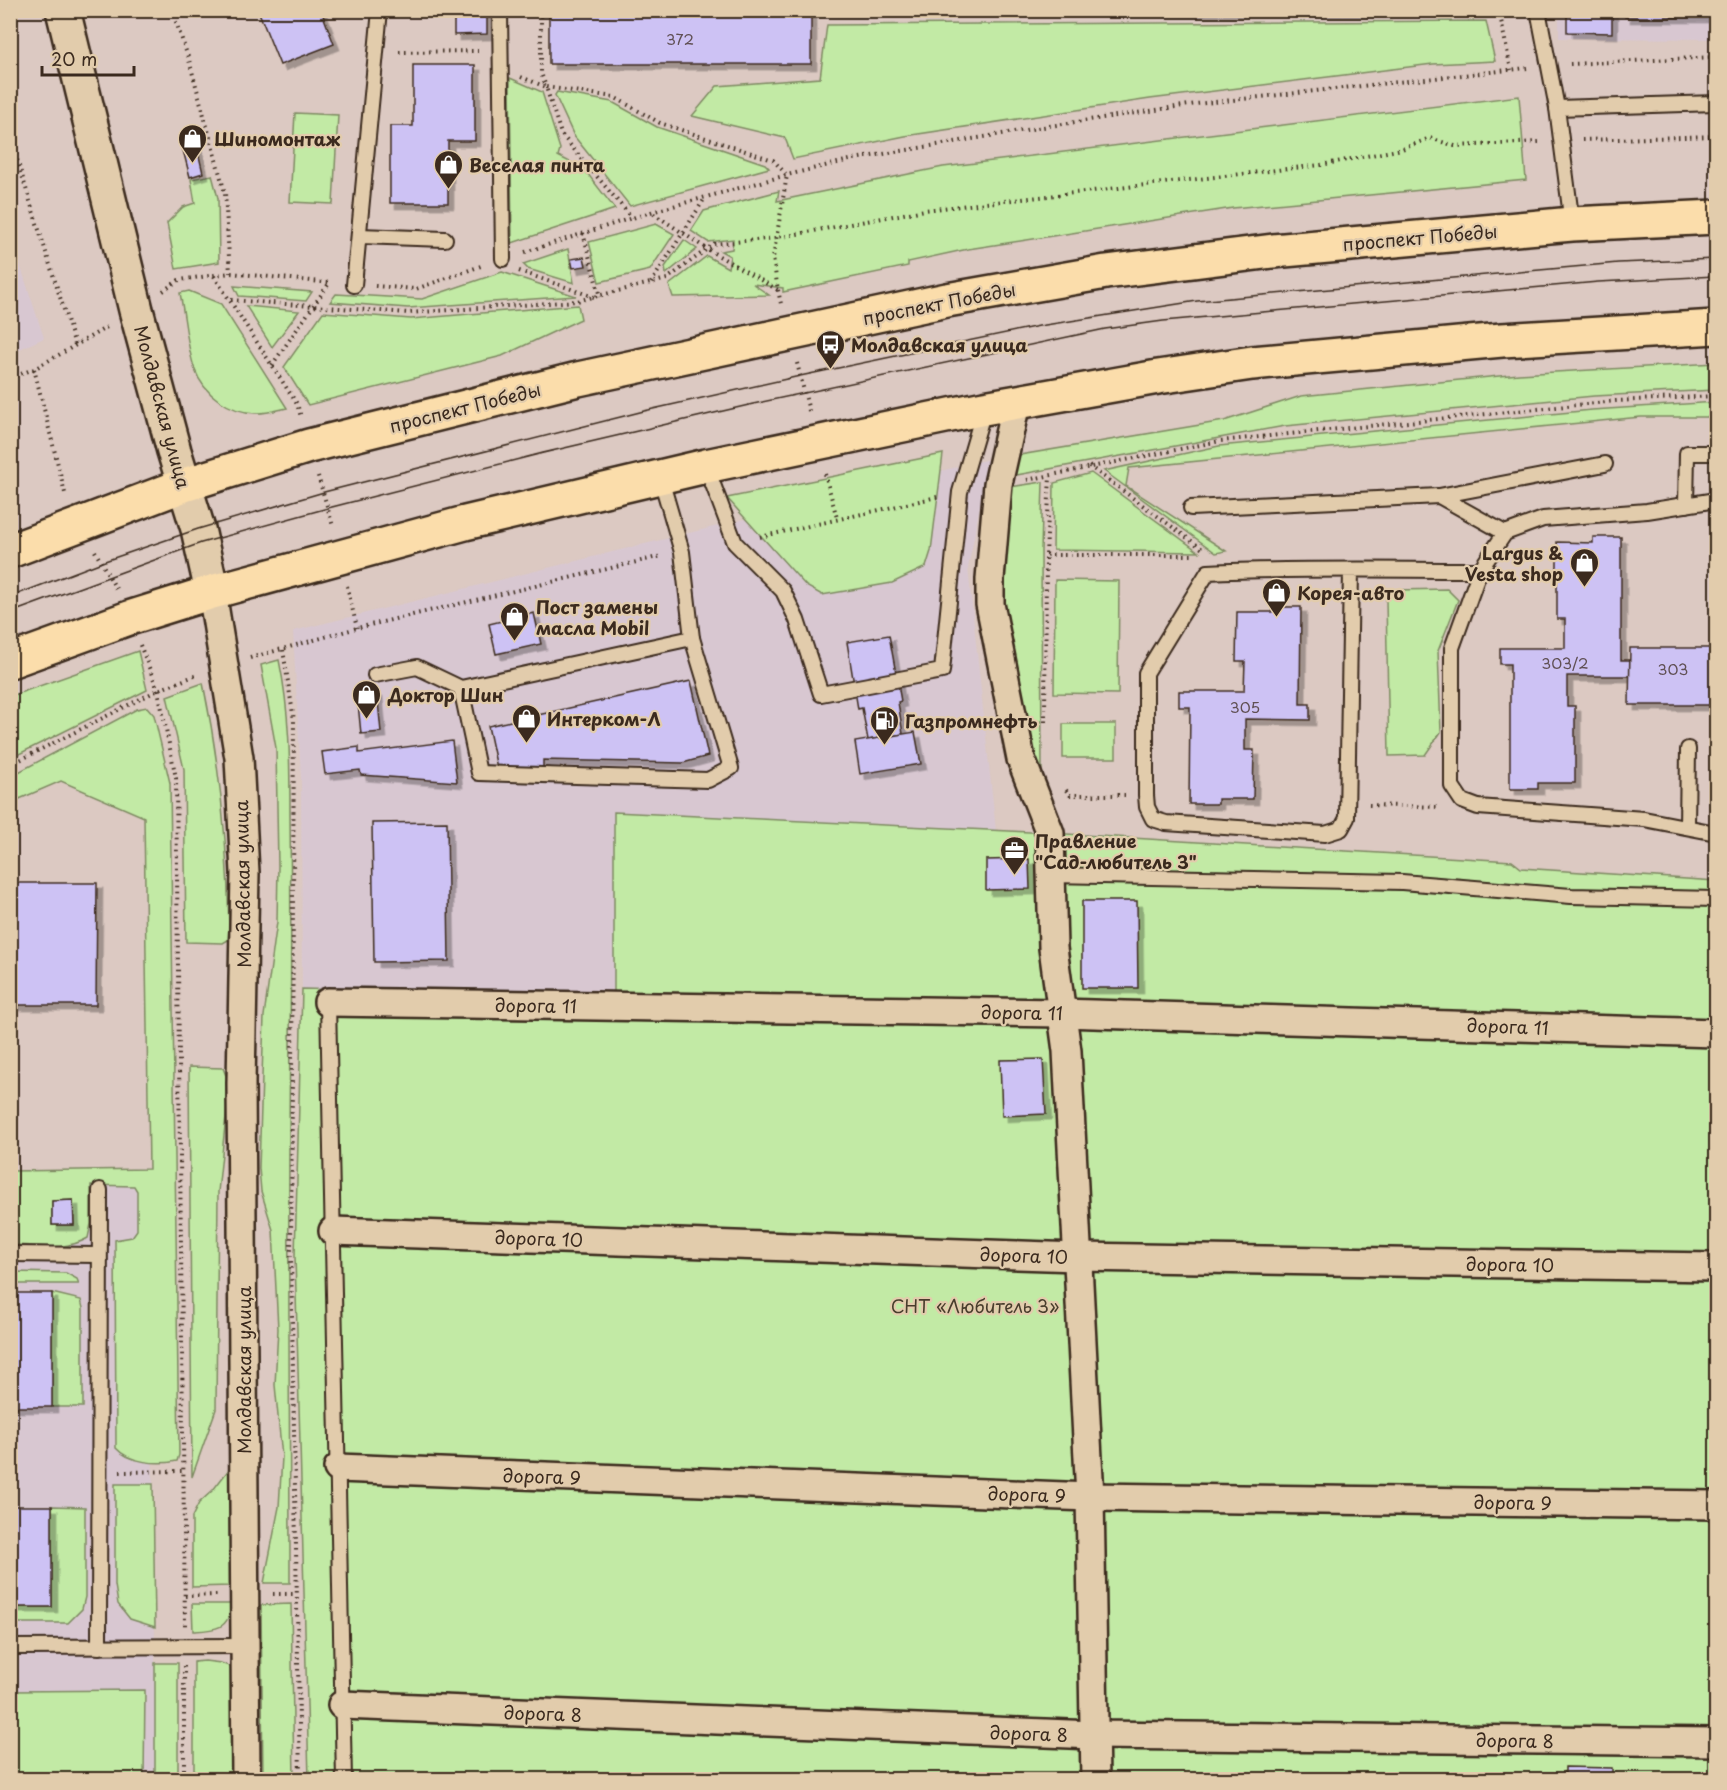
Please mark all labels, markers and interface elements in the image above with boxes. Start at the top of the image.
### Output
house number: 372 [666,27,694,50]
scale bar [42,39,134,77]
text: 20 m [51,45,97,72]
shop icon: Шиномонтаж [177,122,209,164]
place label: Шиномонтаж [214,125,341,152]
shop icon: Веселая пинта [432,148,464,190]
place label: Веселая пинта [469,151,606,178]
street label: проспект Победы [1342,217,1498,257]
street label: проспект Победы [860,275,1018,331]
street label: Молдавская улица [128,322,198,492]
bus stop icon: Молдавская улица [814,328,846,370]
place label: Молдавская улица [851,331,1028,358]
street label: проспект Победы [386,375,544,439]
place label: Largus & Vesta shop [1465,539,1563,587]
shop icon: Largus & Vesta shop [1568,546,1600,588]
shop icon: Корея-авто [1260,576,1292,618]
place label: Корея-авто [1297,579,1404,606]
place label: Пост замены масла Mobil [536,593,658,641]
shop icon: Пост замены масла Mobil [499,600,531,642]
house number: 303/2 [1541,651,1589,674]
house number: 303 [1658,657,1688,680]
shop icon: Доктор Шин [351,678,383,720]
place label: Доктор Шин [387,681,504,708]
house number: 305 [1230,695,1260,718]
shop icon: Интерком-Л [510,702,542,744]
fuel station icon: Газпромнефть [868,704,900,746]
place label: Интерком-Л [547,705,661,732]
place label: Газпромнефть [905,707,1038,734]
street label: Молдавская улица [227,799,257,968]
place label: Правление "Сад-любитель 3" [1035,827,1197,875]
office icon: Правление "Сад-любитель 3" [998,834,1030,876]
street label: дорога 11 [495,991,577,1019]
street label: дорога 11 [981,998,1063,1026]
street label: дорога 11 [1467,1011,1549,1041]
street label: дорога 10 [495,1223,583,1253]
street label: дорога 10 [980,1240,1068,1270]
street label: дорога 10 [1466,1250,1554,1278]
street label: Молдавская улица [230,1285,257,1454]
park label: СНТ «Любитель 3» [891,1292,1059,1319]
street label: дорога 9 [503,1461,581,1491]
street label: дорога 9 [988,1479,1066,1509]
street label: дорога 9 [1474,1488,1552,1516]
street label: дорога 8 [504,1698,582,1728]
street label: дорога 8 [990,1718,1068,1748]
street label: дорога 8 [1476,1726,1554,1754]

